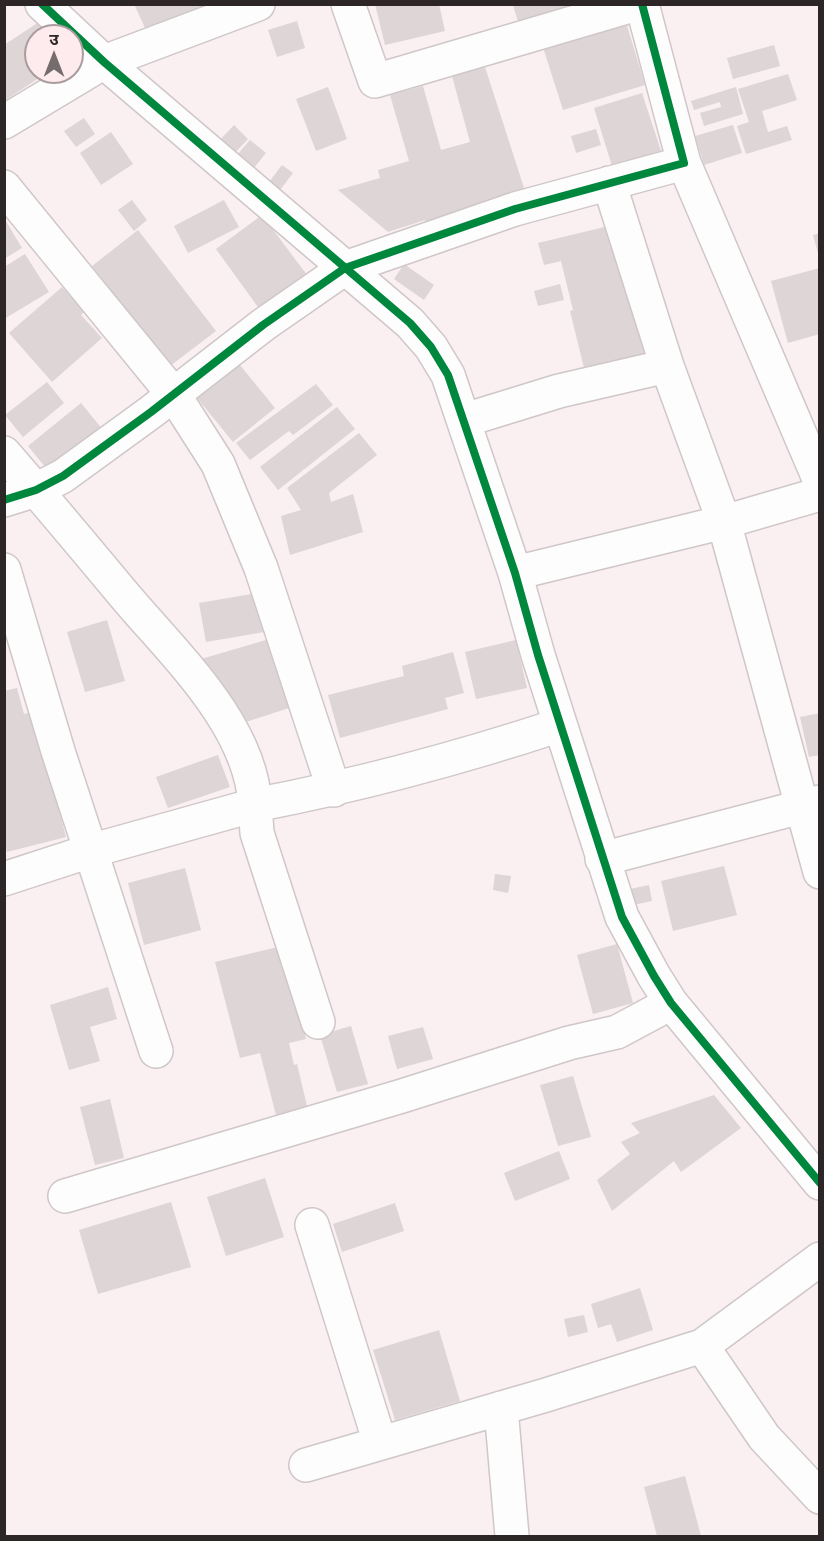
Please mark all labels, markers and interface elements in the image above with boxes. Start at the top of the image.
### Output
north arrow [24,24,84,84]
text: उ [49,26,59,50]

